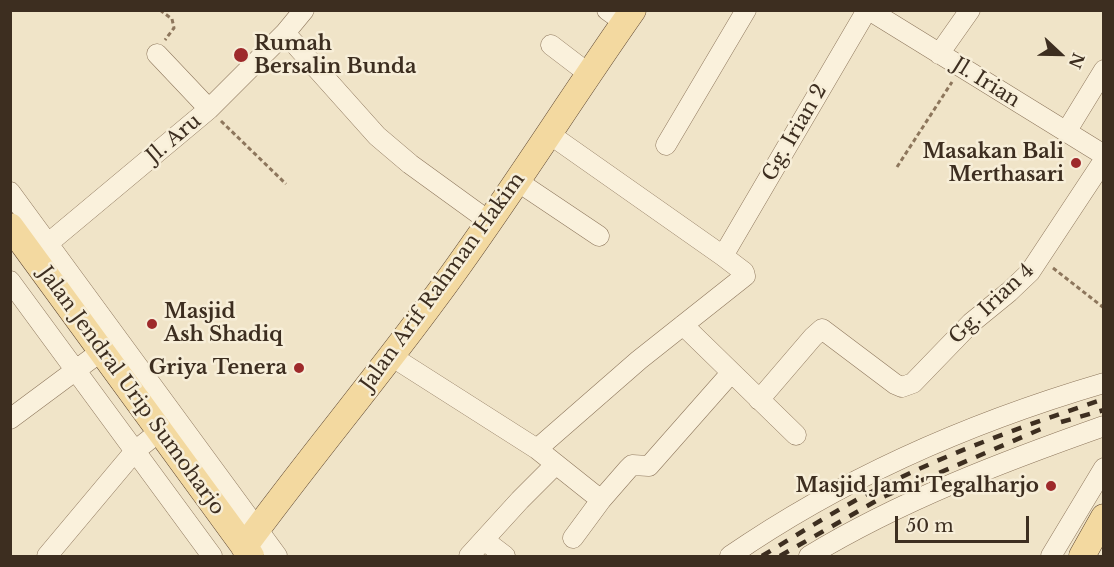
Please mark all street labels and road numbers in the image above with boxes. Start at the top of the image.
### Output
street label: Jl. Irian [948,53,1024,113]
street label: Gg. Irian 2 [758,80,832,186]
street label: Jl. Aru [142,109,206,169]
street label: Jalan Arif Rahman Hakim [356,168,530,396]
street label: Gg. Irian 4 [945,259,1039,349]
street label: Jalan Jendral Urip Sumoharjo [33,262,229,520]

